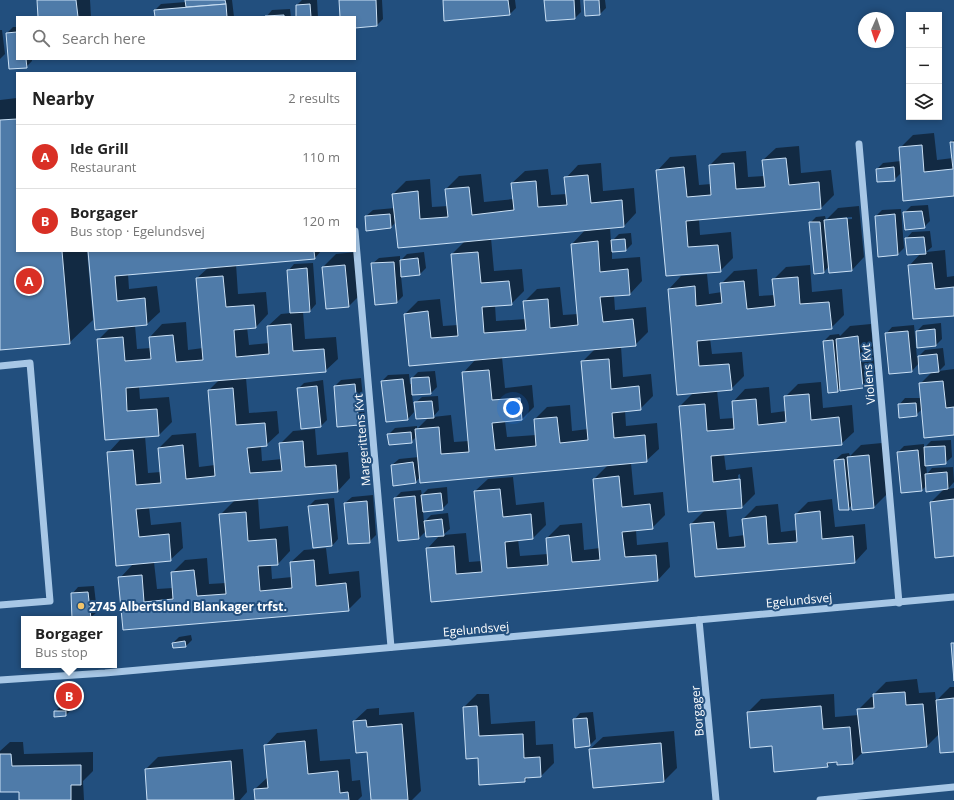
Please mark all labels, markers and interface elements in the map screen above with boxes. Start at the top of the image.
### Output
north arrow [858,12,894,48]
map controls [906,12,942,120]
button: + [906,12,942,48]
search box [16,16,356,60]
icon: search [30,27,52,49]
text: Search here [62,28,146,48]
button: − [906,48,942,84]
button: layers [906,84,942,120]
text: Nearby [32,87,94,110]
text: 2 results [288,89,340,107]
text: Ide Grill [70,138,129,158]
text: A [41,148,49,166]
text: 110 m [302,148,340,166]
text: Restaurant [70,158,137,176]
text: Borgager [70,202,138,222]
text: B [41,212,49,230]
text: 120 m [302,212,340,230]
text: Bus stop · Egelundsvej [70,222,205,240]
pin: A [16,266,42,296]
street label: Violens Kvt [857,343,879,405]
street label: Margerittens Kvt [349,393,375,487]
your location [503,398,523,418]
street label: Egelundsvej [765,589,833,611]
place label: 2745 Albertslund Blankager trfst. [89,598,287,615]
marker: 2745 Albertslund Blankager trfst. [76,601,86,611]
popup [21,616,117,668]
street label: Egelundsvej [442,618,510,640]
text: Borgager [35,623,103,643]
text: Bus stop [35,643,88,661]
pin: B [56,681,82,711]
street label: Borgager [686,685,708,737]

